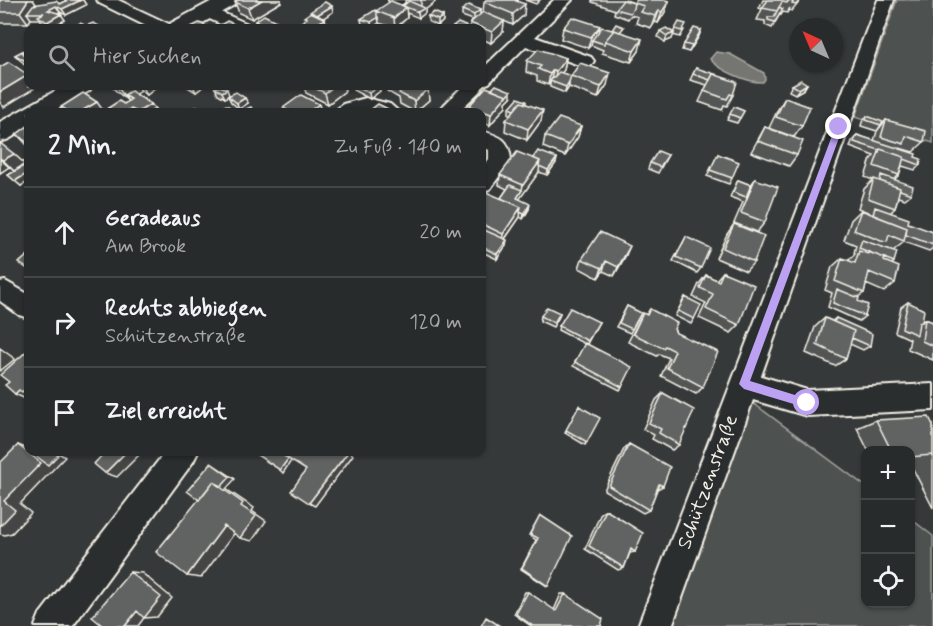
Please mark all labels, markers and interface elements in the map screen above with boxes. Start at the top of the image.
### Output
north arrow [789,18,843,72]
search box [24,24,486,90]
icon: search [45,41,78,74]
text: Hier suchen [93,43,202,71]
route end [825,113,851,139]
text: 2 Min. [48,130,116,164]
text: Zu Fuß · 140 m [333,134,462,161]
text: Geradeaus [105,205,200,233]
icon: ahead [48,216,81,249]
text: 20 m [419,219,462,246]
text: Am Brook [105,233,186,260]
text: Rechts abbiegen [105,295,266,323]
icon: right [48,306,81,339]
text: 120 m [409,309,462,336]
text: Schützenstraße [105,323,246,350]
route start [793,389,819,415]
icon: arrive [48,396,81,429]
text: Ziel erreicht [105,398,227,426]
street label: Schützenstraße [671,411,745,553]
map controls [861,446,915,608]
button: + [861,446,915,500]
button: − [861,500,915,554]
button: locate [861,554,915,608]

